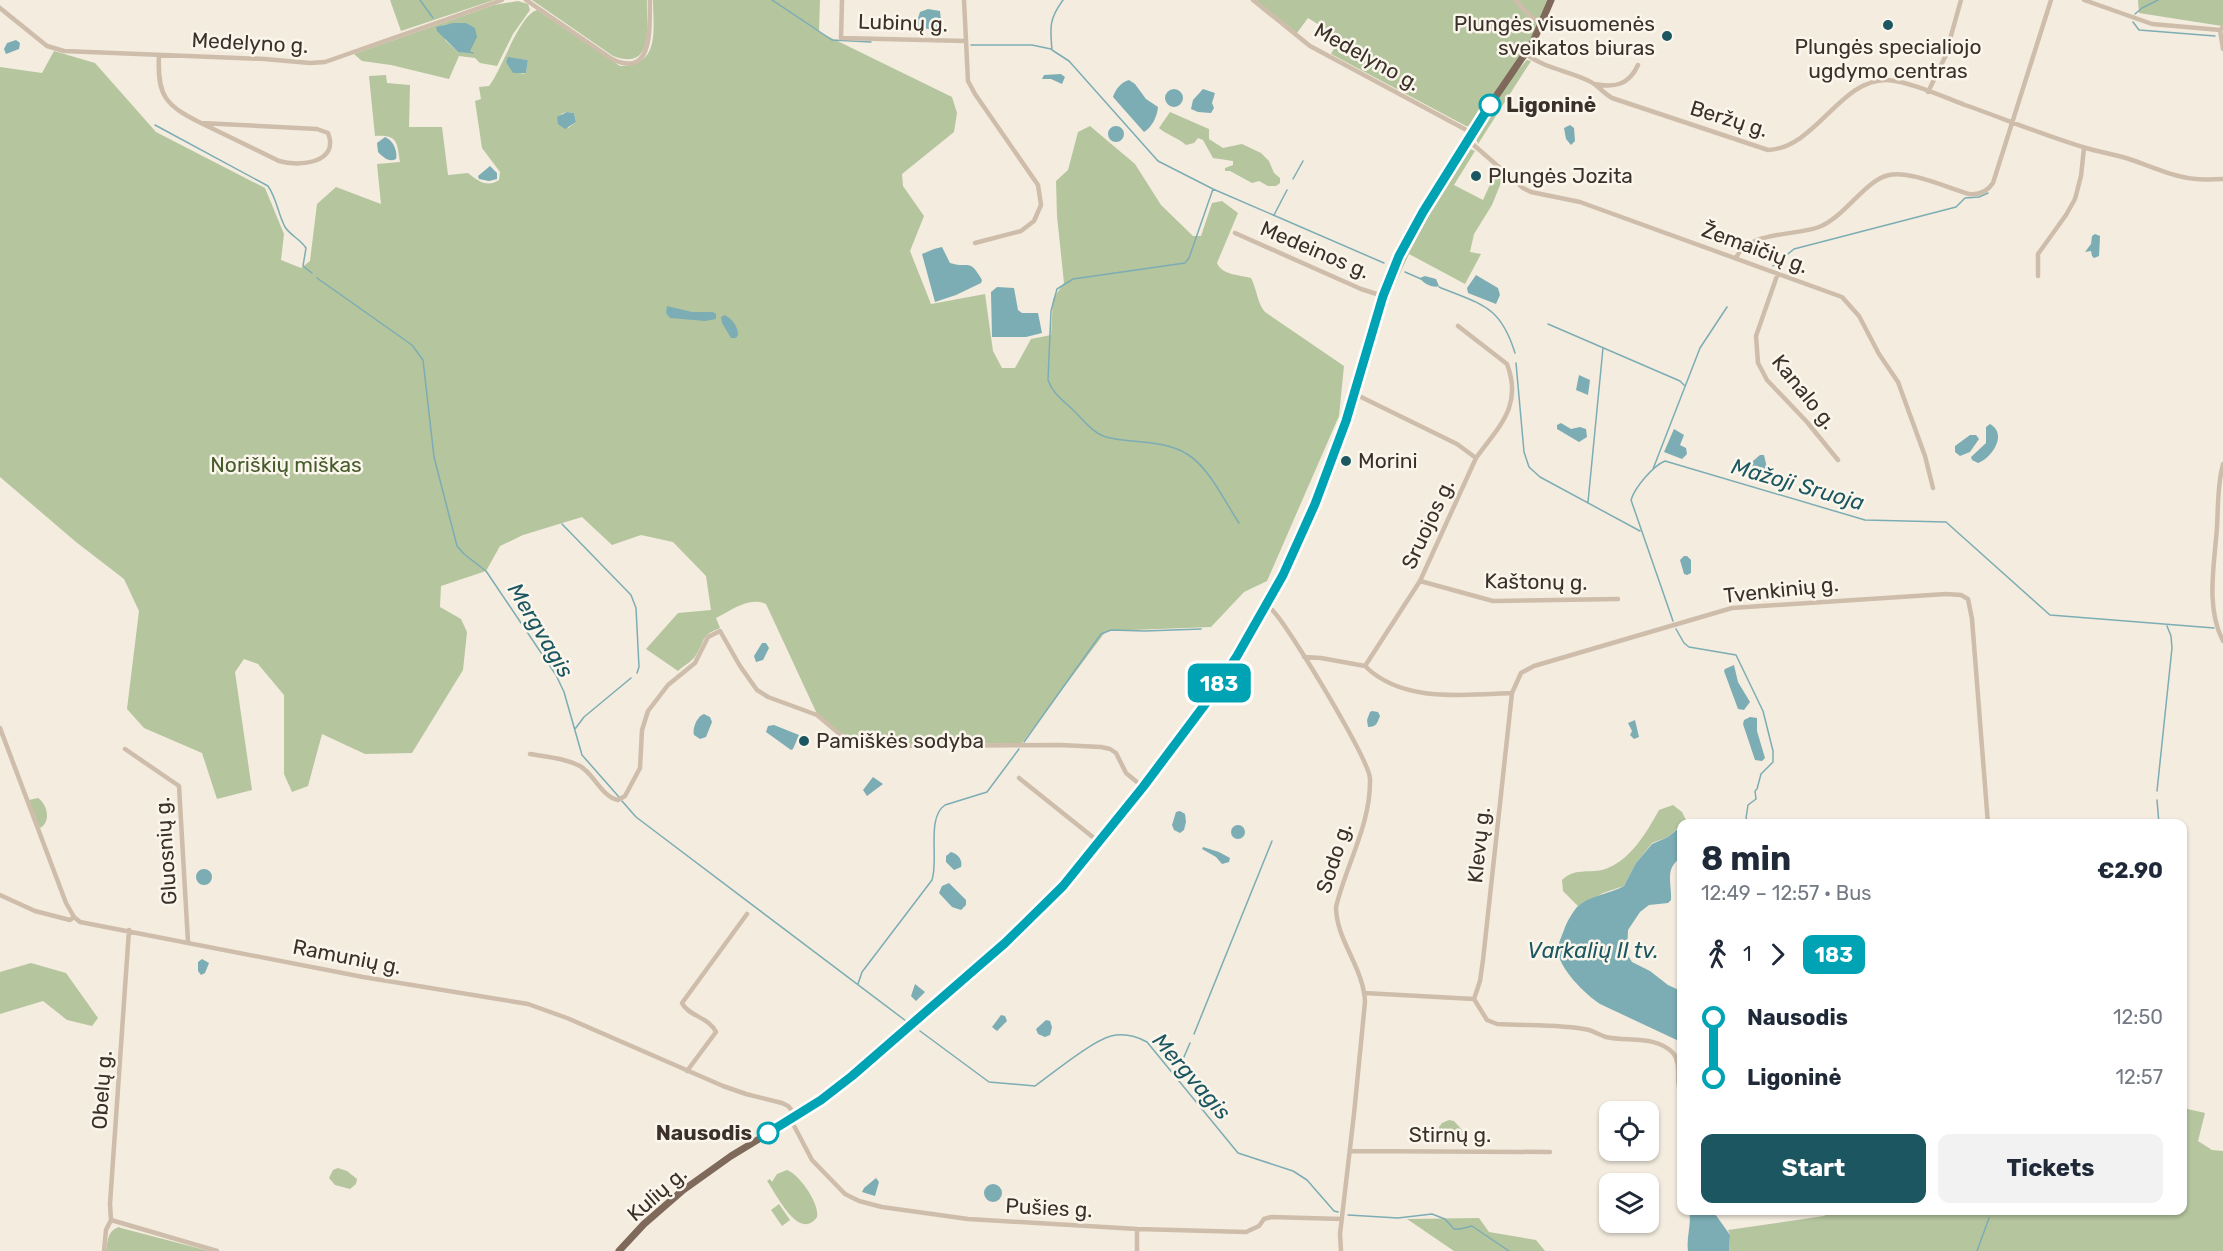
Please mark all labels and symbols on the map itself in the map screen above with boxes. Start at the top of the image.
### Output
street label: Lubinų g. [858,8,948,37]
place label: Plungės visuomenės sveikatos biuras [1454,11,1655,60]
street label: Medelyno g. [1310,17,1425,96]
marker: Plungės specialiojo ugdymo centras [1881,18,1895,32]
street label: Medelyno g. [191,27,309,58]
marker: Plungės visuomenės sveikatos biuras [1660,29,1674,43]
place label: Plungės specialiojo ugdymo centras [1795,34,1981,83]
place label: Ligoninė [1506,92,1596,117]
marker: Ligoninė [1479,94,1501,116]
street label: Beržų g. [1687,95,1771,142]
place label: Plungės Jozita [1488,163,1633,188]
marker: Plungės Jozita [1469,169,1483,183]
street label: Medeinos g. [1257,215,1374,284]
street label: Žemaičių g. [1698,217,1812,278]
street label: Kanalo g. [1767,349,1842,434]
place label: Morini [1358,448,1418,473]
park label: Noriškių miškas [210,452,362,477]
water label: Mažoji Sruoja [1728,453,1867,516]
marker: Morini [1339,454,1353,468]
street label: Sruojos g. [1396,475,1459,573]
street label: Kaštonų g. [1484,568,1588,595]
street label: Tvenkinių g. [1722,571,1840,608]
water label: Mergvagis [502,578,579,683]
line badge: 183 [1184,664,1254,702]
place label: Pamiškės sodyba [816,728,984,753]
marker: Pamiškės sodyba [797,734,811,748]
street label: Gluosnių g. [149,796,182,906]
street label: Klevų g. [1462,806,1495,884]
street label: Sodo g. [1310,819,1357,896]
street label: Ramunių g. [291,934,404,979]
water label: Varkalių II tv. [1527,937,1659,964]
water label: Mergvagis [1147,1028,1237,1125]
street label: Obelų g. [86,1050,117,1130]
place label: Nausodis [656,1120,752,1145]
marker: Nausodis [757,1122,779,1144]
street label: Stirnų g. [1409,1122,1491,1147]
street label: Kulių g. [622,1161,692,1226]
street label: Pušies g. [1005,1193,1093,1222]

